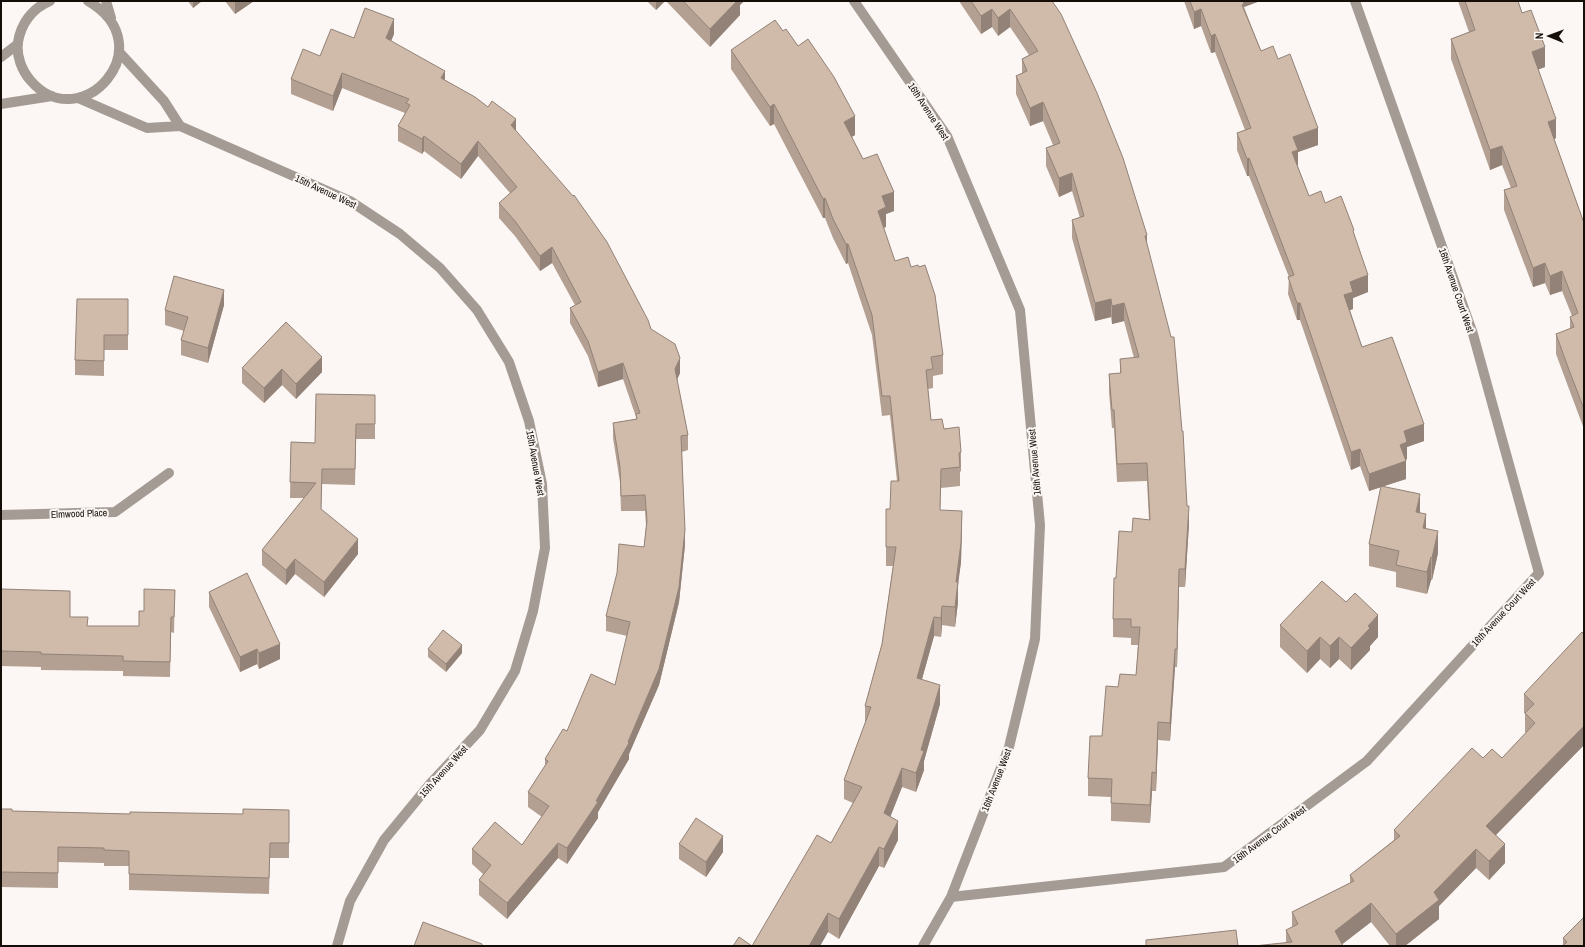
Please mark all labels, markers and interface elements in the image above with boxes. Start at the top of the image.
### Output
north arrow [1529,16,1569,56]
text: N [1532,32,1546,39]
street label: 16th Avenue West [905,80,952,143]
street label: 15th Avenue West [293,172,359,212]
street label: 16th Avenue Court West [1436,246,1477,335]
street label: 16th Avenue West [1025,428,1044,496]
street label: 15th Avenue West [523,429,548,498]
street label: Elmwood Place [51,506,108,521]
street label: 16th Avenue Court West [1468,575,1539,649]
street label: 15th Avenue West [416,742,471,800]
street label: 16th Avenue West [979,746,1015,813]
street label: 16th Avenue Court West [1230,802,1309,866]

